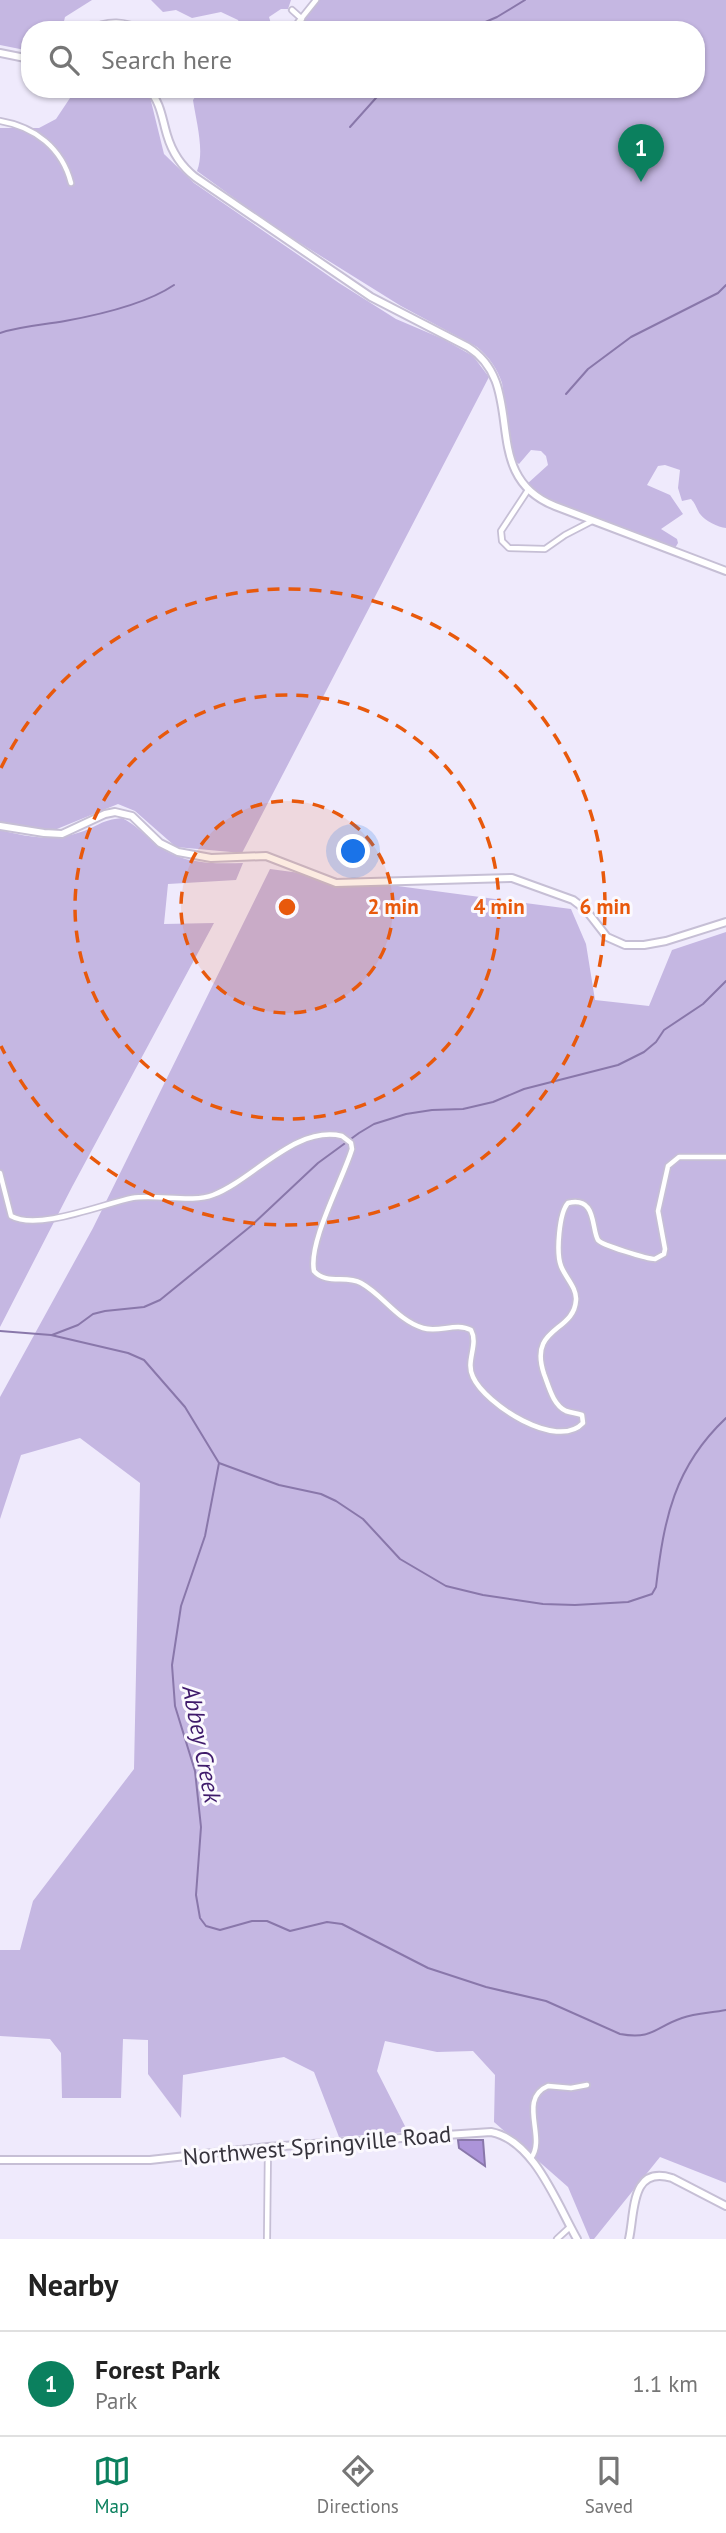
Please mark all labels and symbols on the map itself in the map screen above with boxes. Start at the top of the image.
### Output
pin: 1 [618,124,664,182]
your location [336,834,370,868]
text: 2 min [367,893,419,920]
text: 4 min [473,893,525,920]
text: 6 min [579,893,631,920]
centre of rings [275,895,299,919]
water label: Abbey Creek [175,1682,229,1807]
street label: Northwest Springville Road [182,2119,452,2171]

